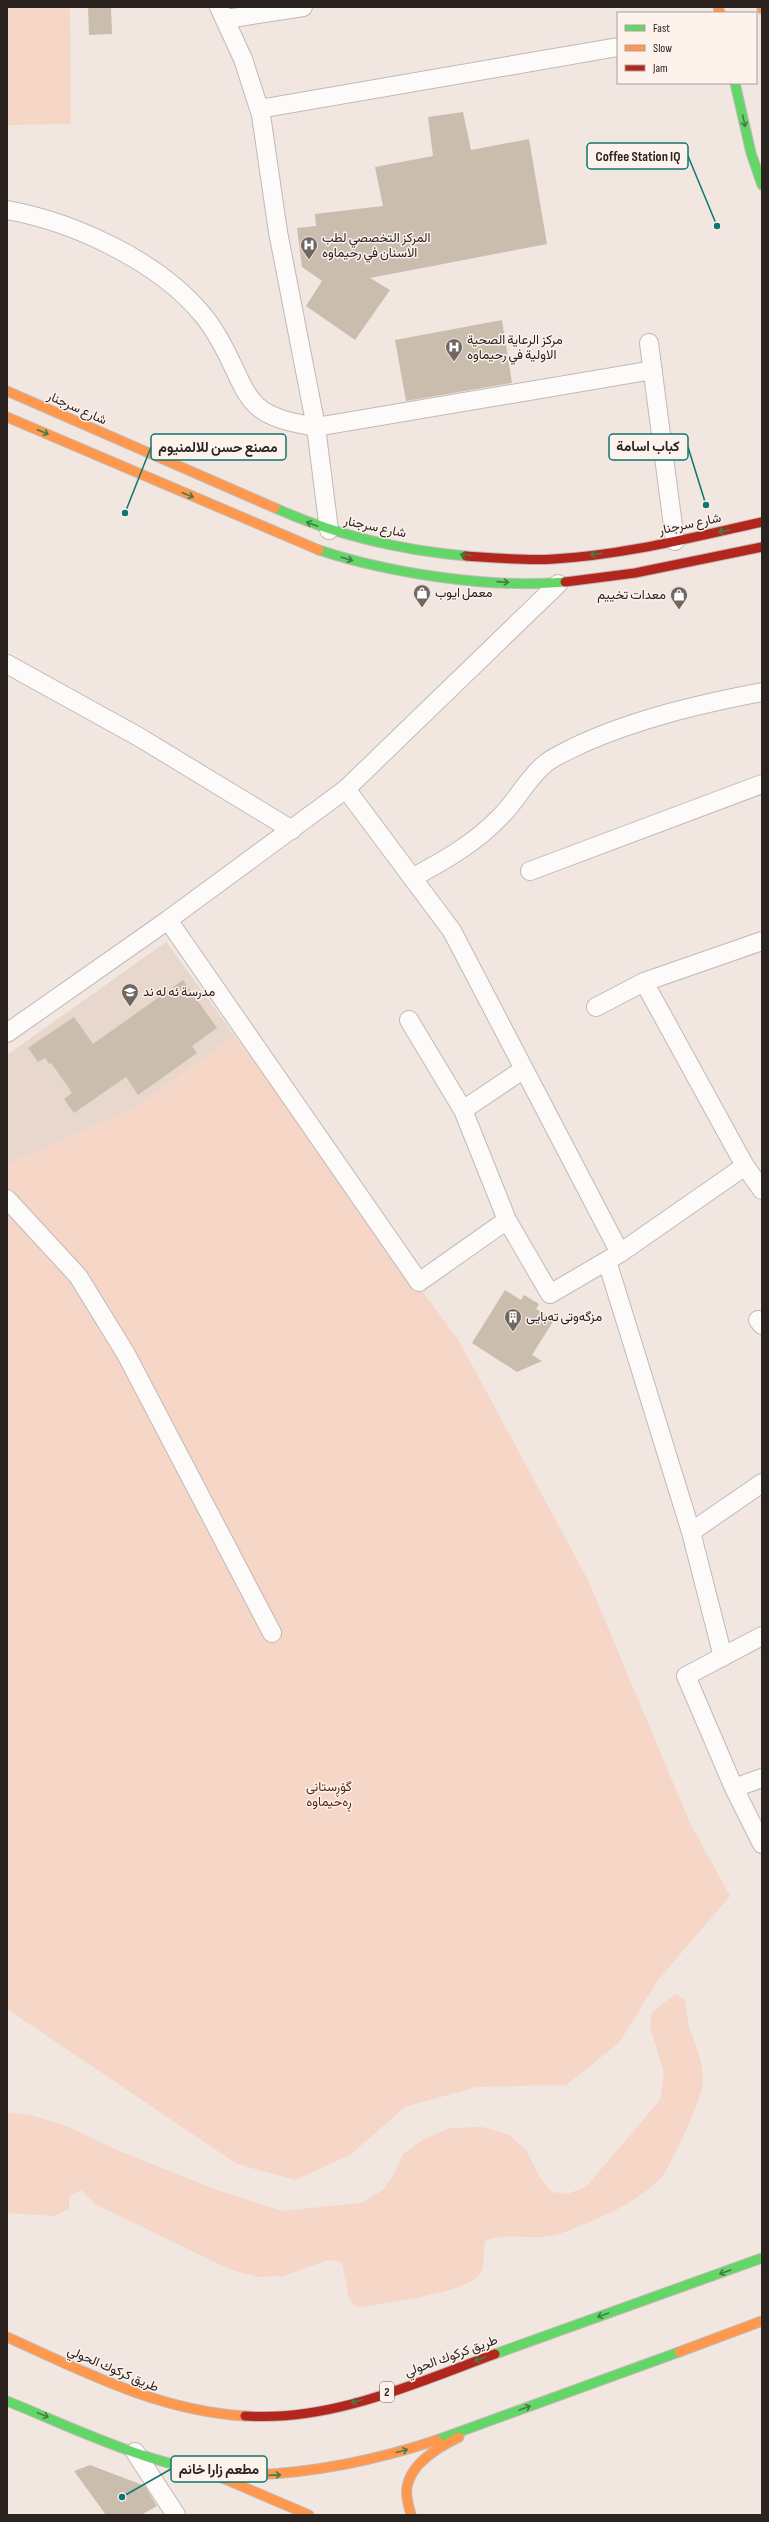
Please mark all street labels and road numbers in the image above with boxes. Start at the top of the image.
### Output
street label: شارع سرجنار [43,387,109,429]
street label: شارع سرجنار [656,510,723,540]
street label: شارع سرجنار [341,512,408,542]
street label: طريق كركوك الحولي [402,2332,500,2382]
street label: طريق كركوك الحولي [64,2343,161,2397]
road number: 2 [380,2382,394,2402]

